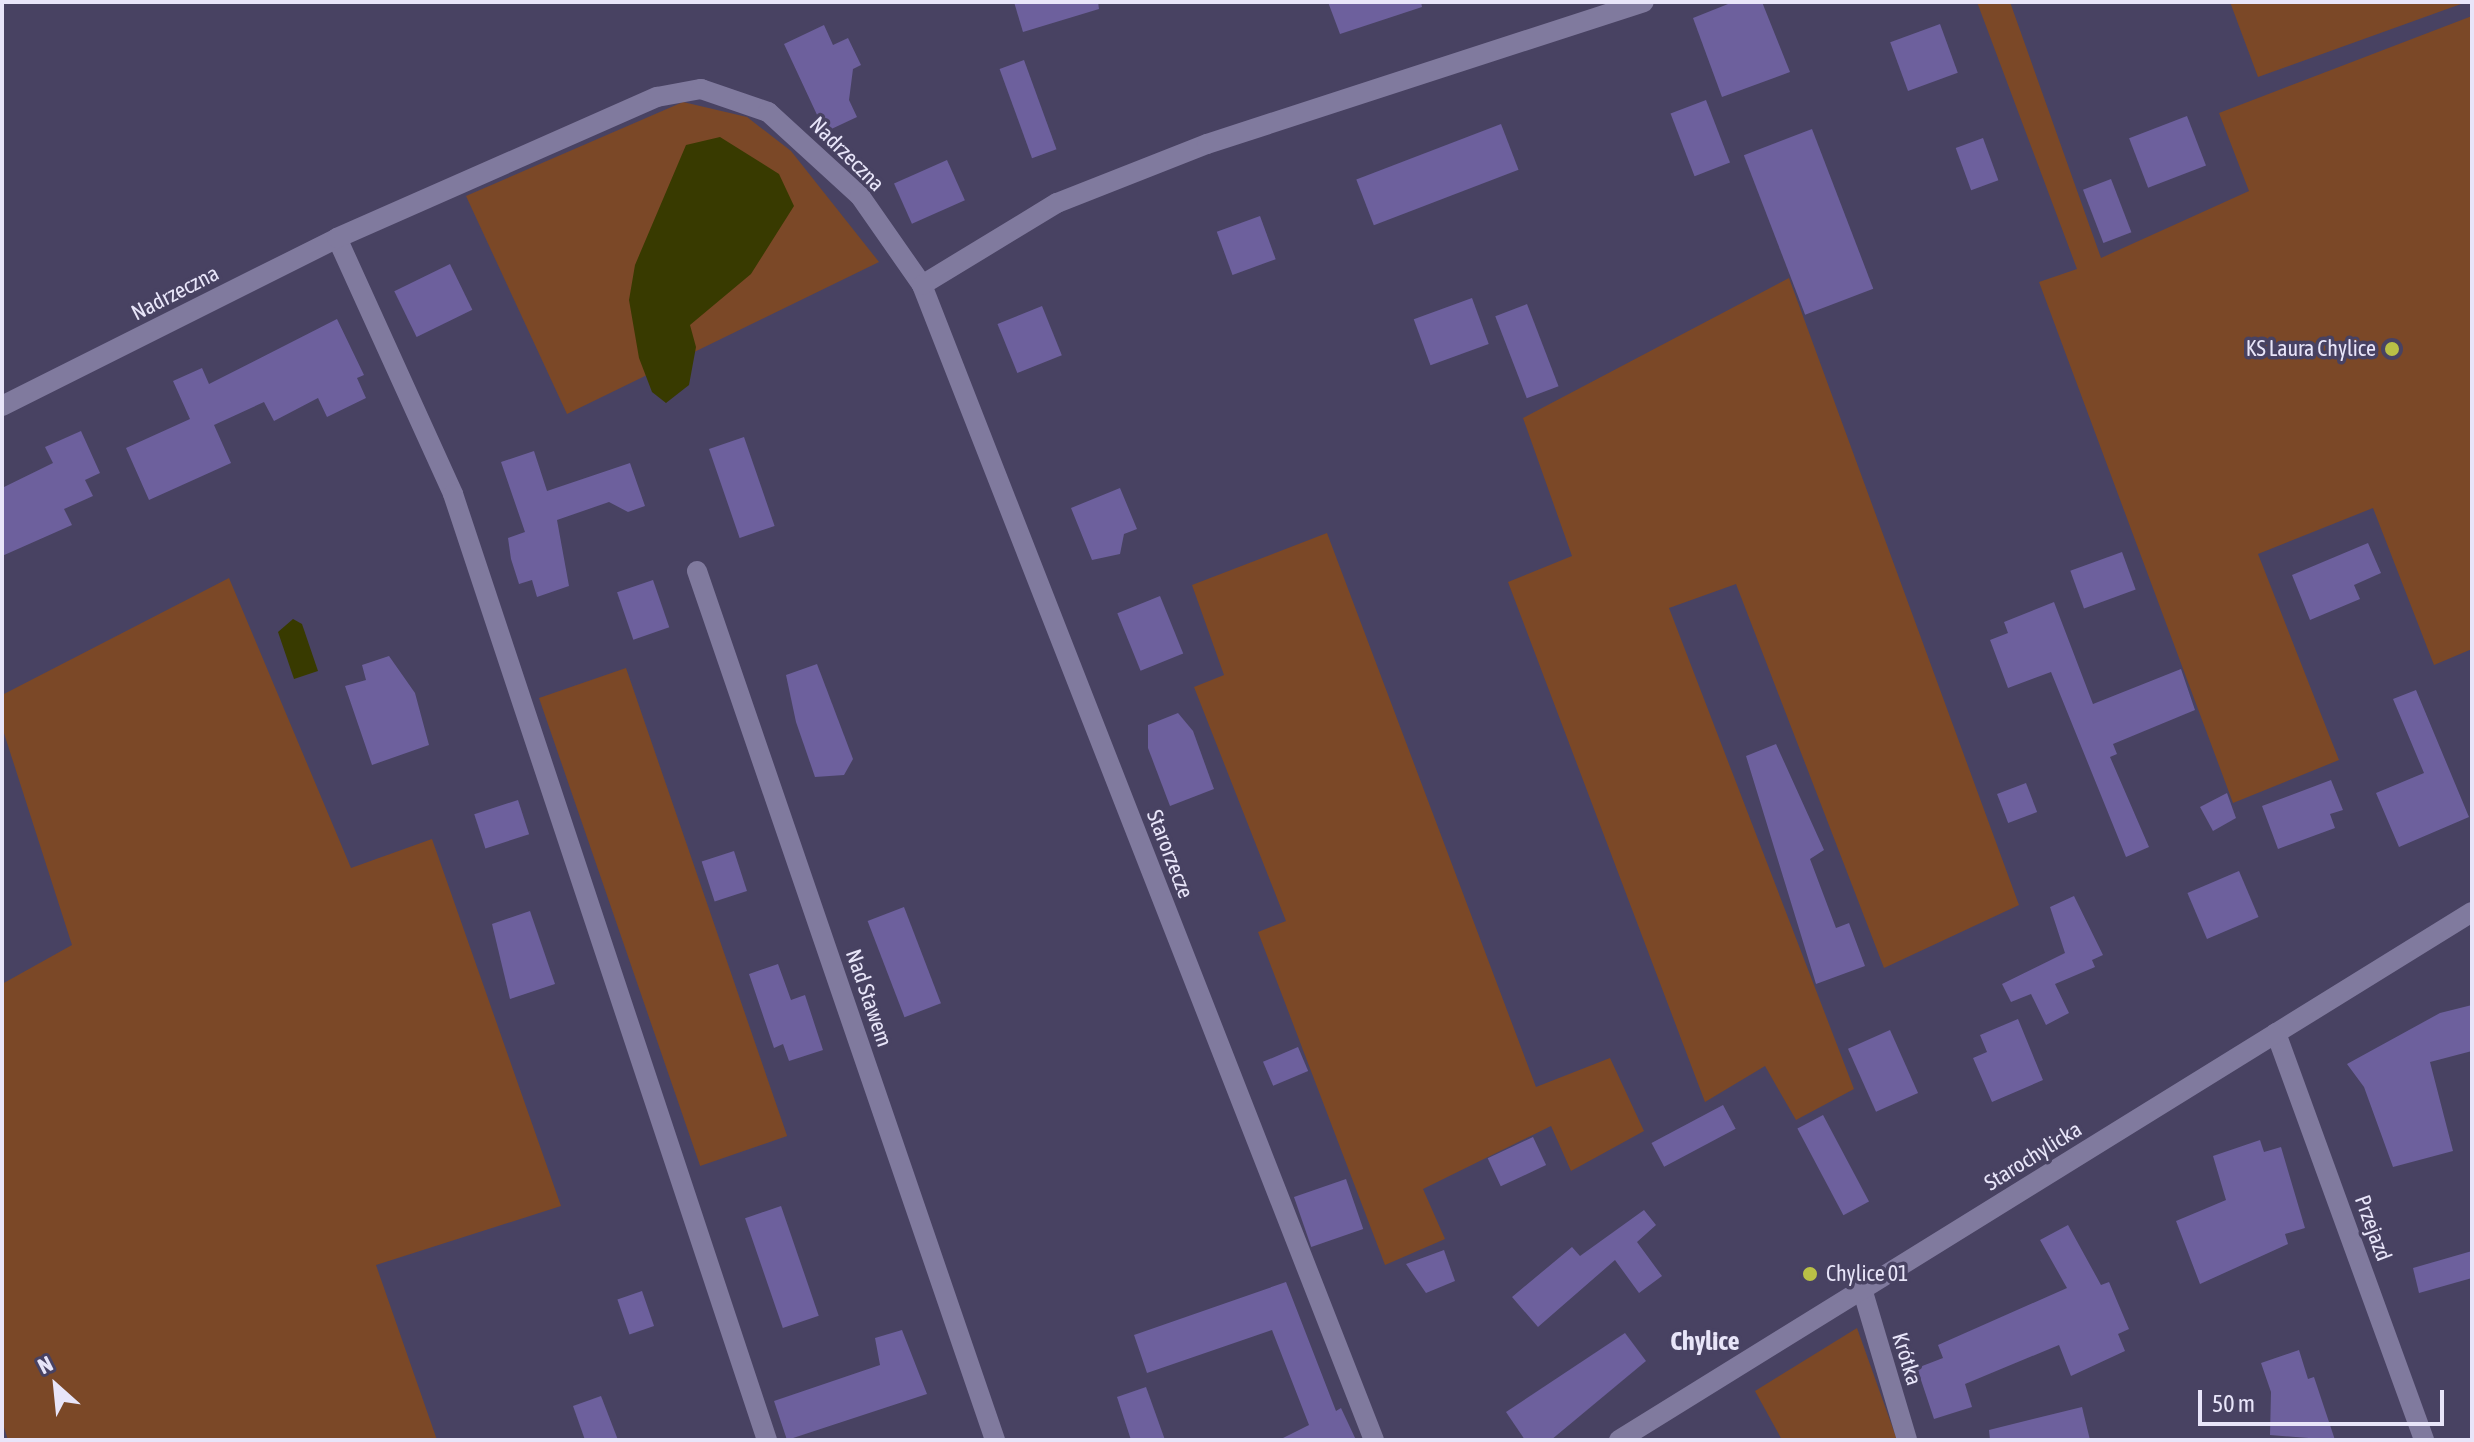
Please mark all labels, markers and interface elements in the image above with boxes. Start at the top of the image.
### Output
street label: Nadrzeczna [804,111,890,197]
street label: Nadrzeczna [127,260,223,326]
place label: KS Laura Chylice [2246,336,2376,362]
marker: KS Laura Chylice [2383,340,2401,358]
street label: Starorzecze [1141,806,1199,902]
street label: Nad Stawem [840,946,898,1050]
street label: Starochylicka [1980,1116,2086,1196]
street label: Przejazd [2349,1191,2397,1265]
place label: Chylice 01 [1826,1261,1908,1287]
marker: Chylice 01 [1801,1265,1819,1283]
district label: Chylice [1670,1326,1740,1358]
street label: Krótka [1887,1329,1927,1389]
north arrow [16,1346,96,1426]
text: N [33,1350,57,1379]
scale bar [2202,1374,2448,1424]
text: 50 m [2212,1390,2255,1417]

